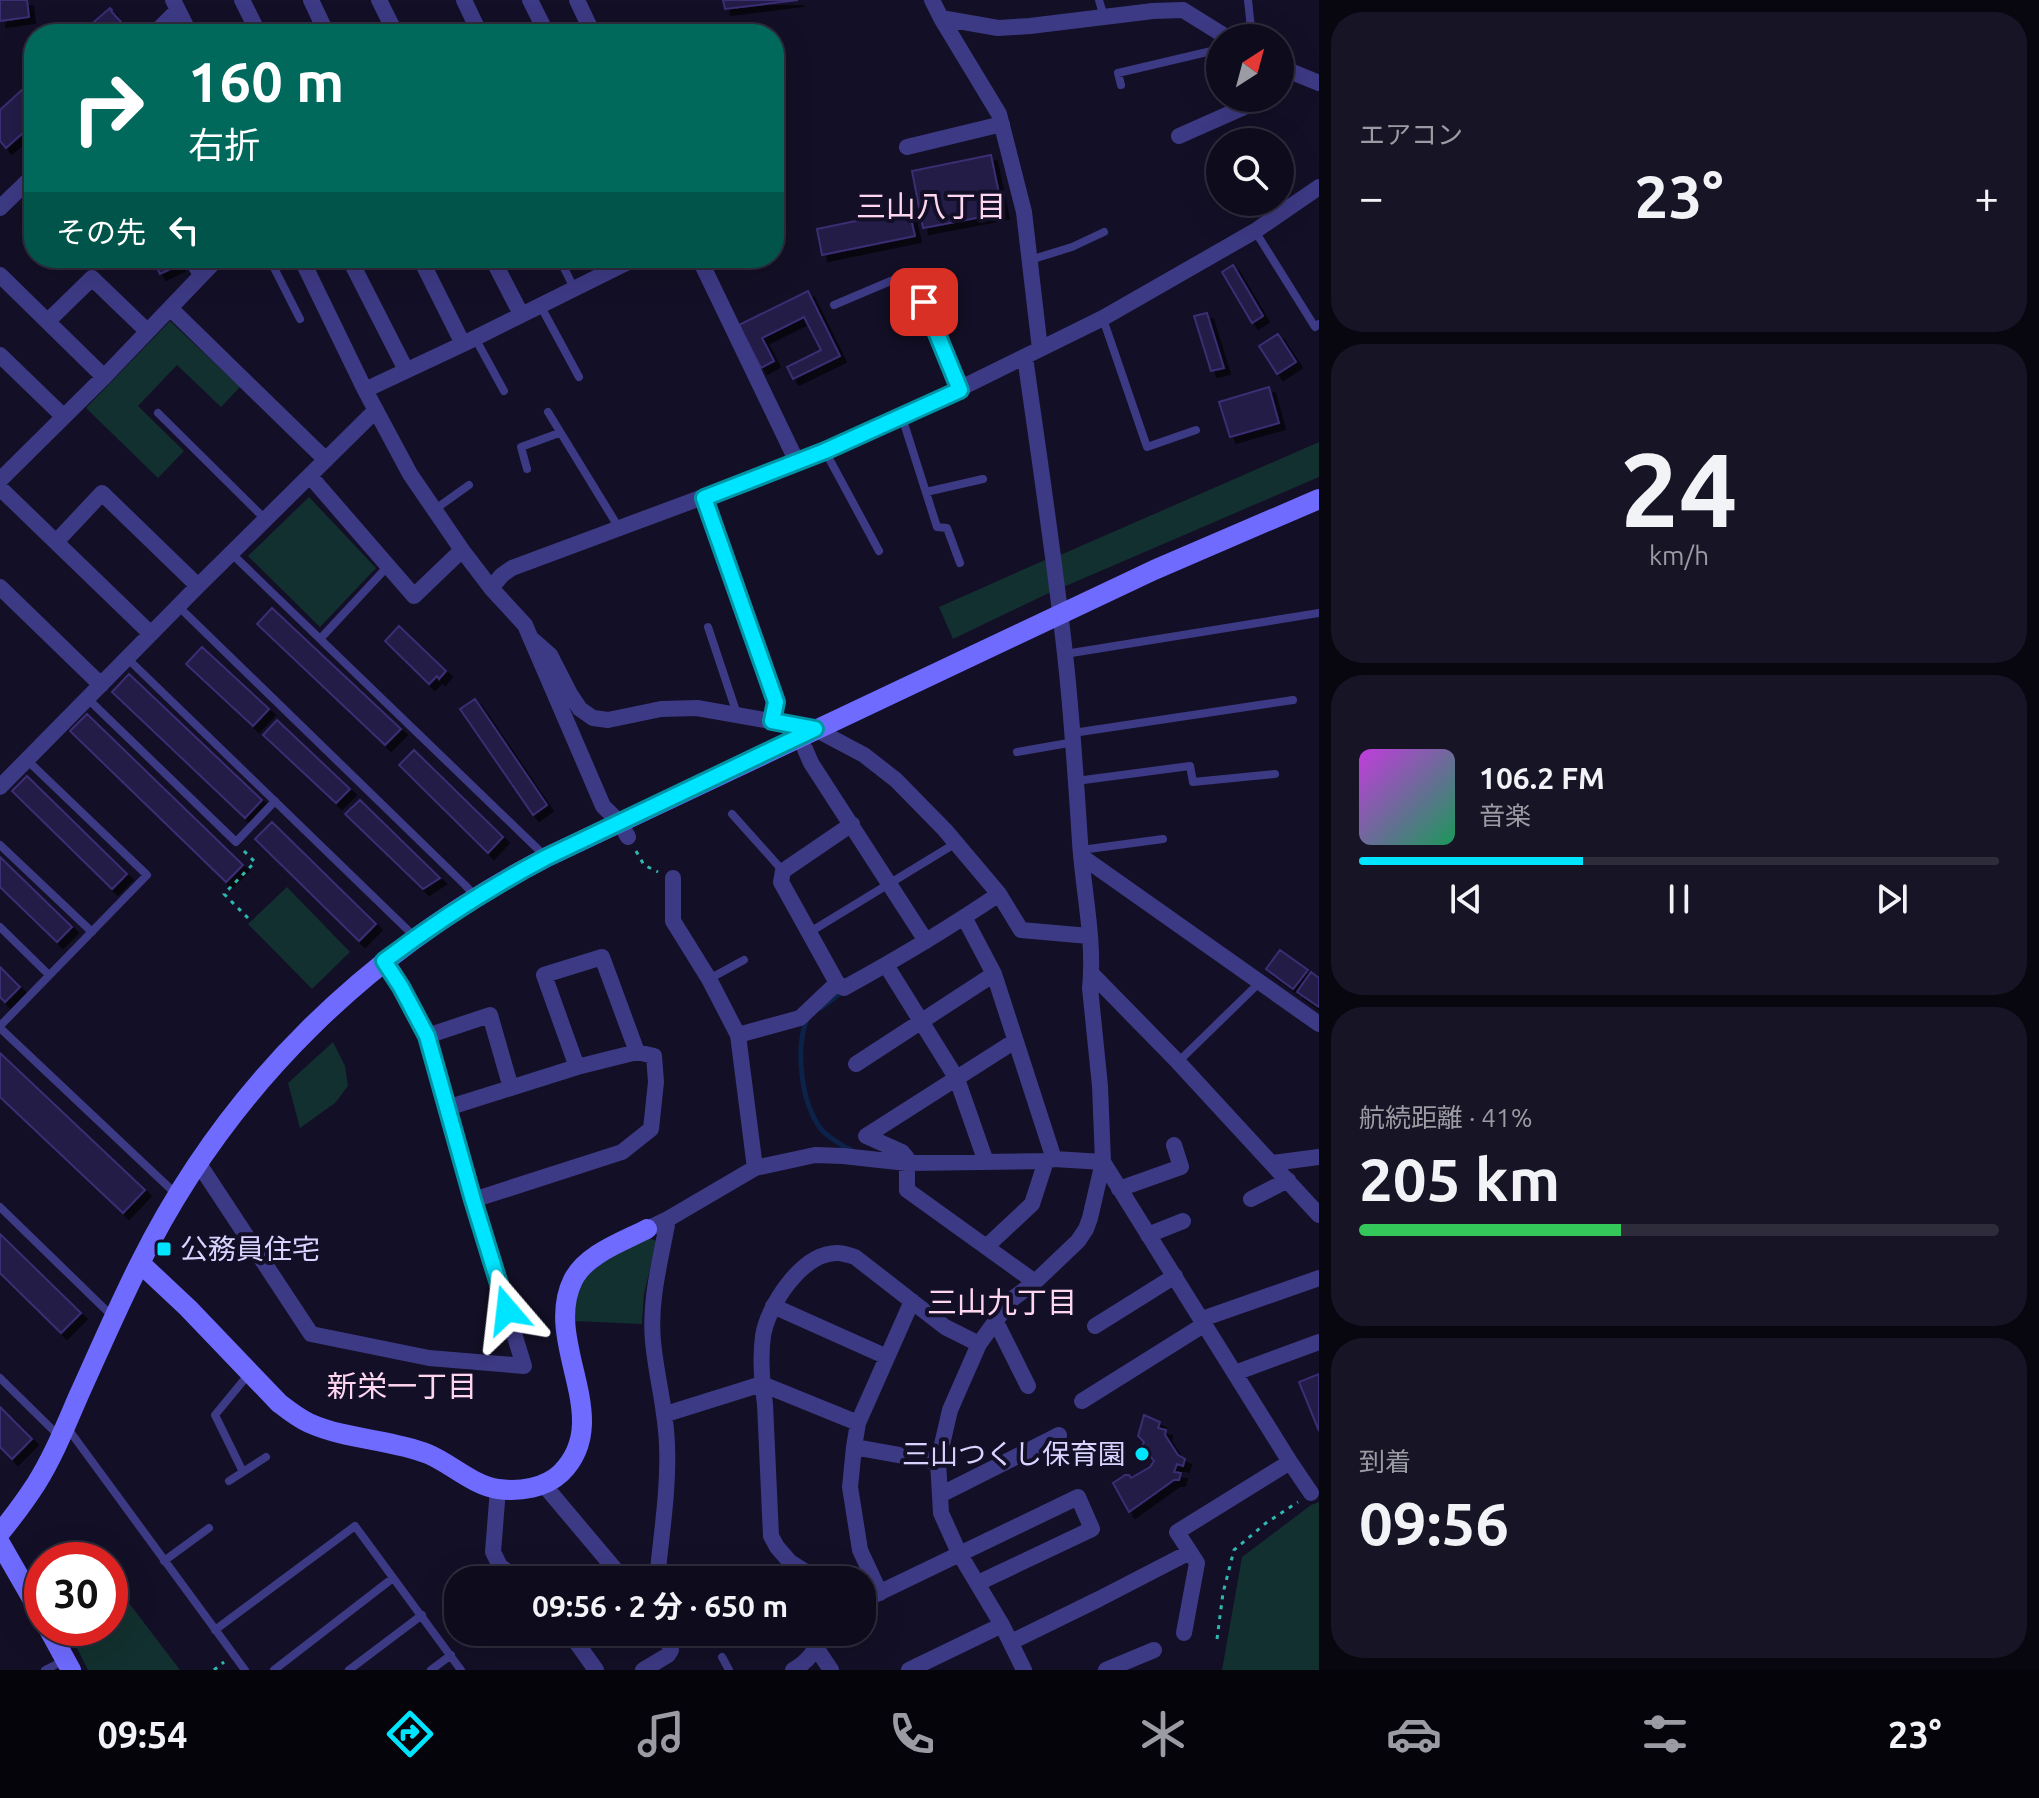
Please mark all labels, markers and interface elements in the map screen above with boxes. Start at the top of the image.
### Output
north arrow [1206,24,1294,112]
map controls [1206,24,1294,216]
text: 160 m [188,50,344,113]
icon: right [56,56,160,160]
text: エアコン [1359,120,1463,149]
text: 右折 [188,124,260,165]
button: search [1206,128,1294,216]
text: 23° [1635,162,1723,229]
text: − [1359,172,1384,221]
text: + [1974,172,1999,221]
district label: 三山八丁目 [856,189,1006,223]
icon: left [162,208,206,252]
text: その先 [56,215,146,249]
pin [890,268,958,336]
icon: arrive [902,280,946,324]
text: 24 [1620,430,1738,547]
text: km/h [1649,541,1709,570]
text: 106.2 FM [1479,761,1605,795]
text: 音楽 [1479,801,1531,830]
icon: previous [1444,877,1488,921]
icon: pause [1657,877,1701,921]
icon: next [1870,877,1914,921]
text: 航続距離 · 41% [1359,1103,1533,1132]
text: 205 km [1359,1145,1560,1212]
place label: 公務員住宅 [180,1233,320,1264]
marker: 公務員住宅 [155,1240,173,1258]
position arrow [465,1268,549,1352]
district label: 三山九丁目 [927,1285,1077,1319]
district label: 新栄一丁目 [327,1369,477,1403]
place label: 三山つくし保育園 [902,1438,1126,1469]
marker: 三山つくし保育園 [1133,1445,1151,1463]
text: 到着 [1359,1447,1411,1476]
text: 09:56 [1359,1489,1509,1556]
speed limit sign: 30 [24,1542,128,1646]
text: 09:56 · 2 分 · 650 m [532,1589,788,1623]
icon: directions [382,1706,438,1762]
icon: music [633,1706,689,1762]
icon: phone [884,1706,940,1762]
icon: climate [1135,1706,1191,1762]
icon: car [1386,1706,1442,1762]
icon: filters [1637,1706,1693,1762]
text: 09:54 [97,1714,188,1755]
text: 23° [1888,1714,1941,1755]

